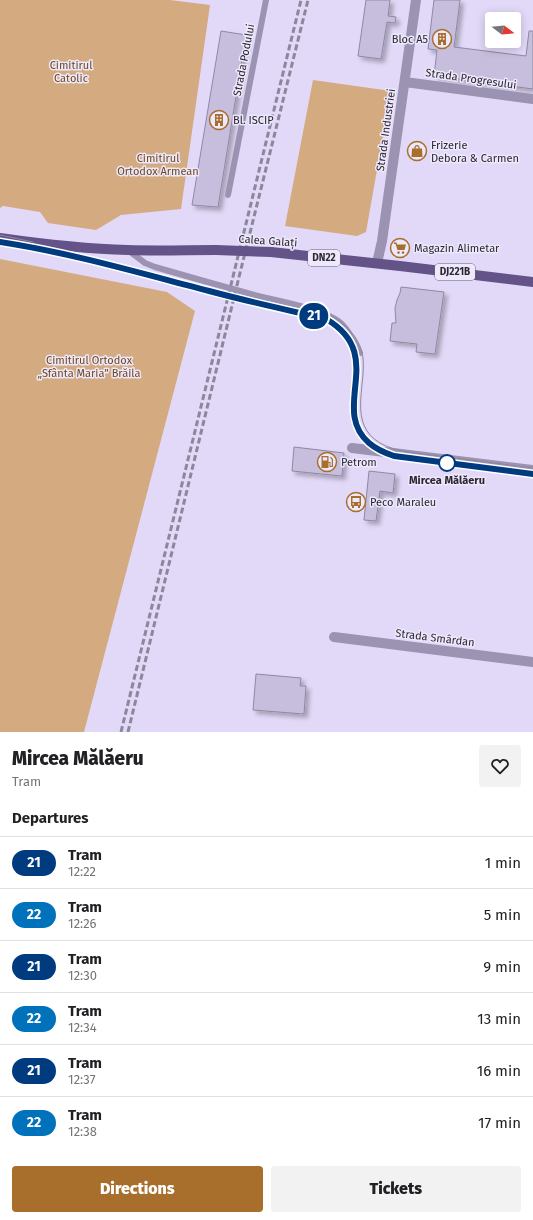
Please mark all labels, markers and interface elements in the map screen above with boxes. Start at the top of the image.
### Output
north arrow [485,12,521,48]
map controls [485,12,521,48]
street label: Strada Podului [231,23,257,97]
building icon: Bloc A5 [431,28,453,50]
place label: Bloc A5 [392,33,428,46]
park label: Cimitirul Catolic [50,59,92,85]
street label: Strada Progresului [425,66,517,92]
street label: Strada Industriei [374,88,398,172]
building icon: Bl. ISCIP [208,109,230,131]
place label: Bl. ISCIP [233,114,274,127]
place label: Frizerie Debora & Carmen [431,139,519,165]
shop icon: Frizerie Debora & Carmen [406,140,428,162]
park label: Cimitirul Ortodox Armean [117,152,199,178]
street label: Calea Galați [238,232,298,250]
supermarket icon: Magazin Alimetar [389,237,411,259]
place label: Magazin Alimetar [414,242,500,255]
road number: DN22 [308,250,340,266]
road number: DJ221B [435,264,475,280]
line badge: 21 [296,303,332,329]
text: 21 [307,307,321,324]
park label: Cimitirul Ortodox „Sfânta Maria” Brăila [38,354,140,380]
fuel station icon: Petrom [316,451,338,473]
marker: Mircea Mălăeru [438,454,456,472]
place label: Petrom [341,456,377,469]
place label: Mircea Mălăeru [409,474,485,487]
bus stop icon: Peco Maraleu [345,491,367,513]
place label: Peco Maraleu [370,496,436,509]
street label: Strada Smârdan [395,627,475,649]
button: heart [479,745,521,787]
text: Mircea Mălăeru [12,747,144,770]
text: Tram [12,774,41,789]
text: Departures [12,809,89,827]
text: Tram [68,846,102,864]
text: 21 [27,854,41,871]
text: 1 min [485,854,521,872]
text: 12:22 [68,864,96,879]
text: Tram [68,898,102,916]
text: 22 [27,906,41,923]
text: 5 min [484,906,521,924]
text: 12:26 [68,916,97,931]
text: Tram [68,950,102,968]
text: 21 [27,958,41,975]
text: 9 min [483,958,521,976]
text: 12:30 [68,968,97,983]
text: Tram [68,1002,102,1020]
text: 22 [27,1010,41,1027]
text: 13 min [477,1010,521,1028]
text: 12:34 [68,1020,97,1035]
text: Tram [68,1054,102,1072]
text: 21 [27,1062,41,1079]
text: 16 min [477,1062,521,1080]
text: 12:37 [68,1072,96,1087]
text: Tram [68,1106,102,1124]
text: 22 [27,1114,41,1131]
text: 17 min [478,1114,521,1132]
text: 12:38 [68,1124,97,1139]
button: Directions [12,1166,263,1212]
button: Tickets [271,1166,521,1212]

